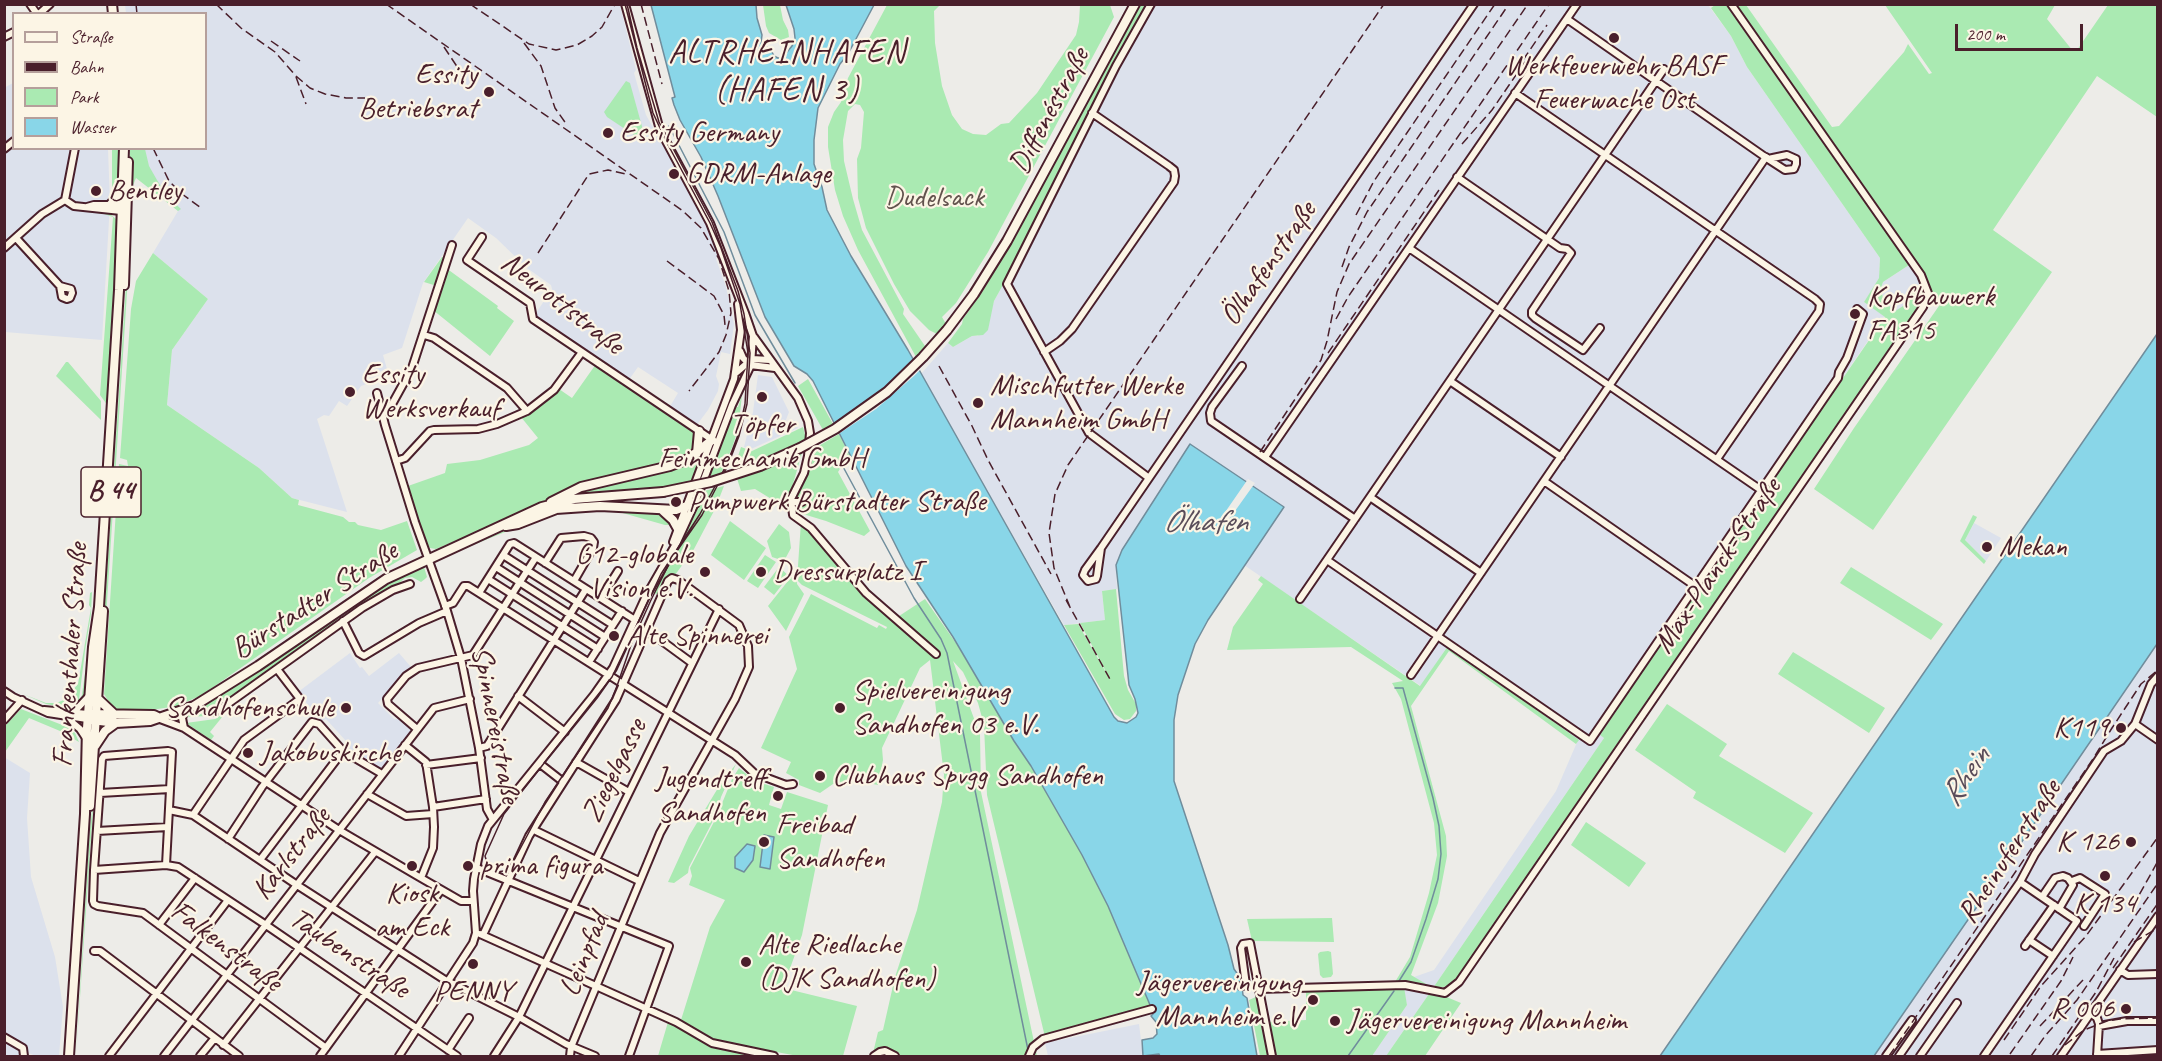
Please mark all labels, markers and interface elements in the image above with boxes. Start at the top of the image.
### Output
legend [12,12,207,150]
scale bar [1958,12,2086,50]
text: 200 m [1966,23,2005,45]
text: Straße [70,26,112,48]
marker: Werkfeuerwehr BASF Feuerwache Ost [1607,31,1621,45]
district label: ALTRHEINHAFEN (HAFEN 3) [670,33,904,111]
street label: Diffenéstraße [1002,42,1098,180]
place label: Werkfeuerwehr BASF Feuerwache Ost [1505,48,1723,118]
text: Bahn [70,56,104,78]
place label: Essity Betriebsrat [358,57,477,128]
marker: Essity Betriebsrat [482,85,496,99]
text: Park [70,86,99,108]
place label: Essity Germany [620,115,779,151]
text: Wasser [70,116,115,138]
marker: Essity Germany [601,126,615,140]
place label: GDRM-Anlage [686,156,831,192]
marker: GDRM-Anlage [667,167,681,181]
place label: Bentley [108,173,182,209]
park label: Dudelsack [884,180,984,216]
marker: Bentley [89,184,103,198]
street label: Ölhafenstraße [1213,195,1325,333]
street label: Neurottstraße [493,245,631,363]
place label: Kopfbauwerk FA315 [1867,279,1994,350]
marker: Kopfbauwerk FA315 [1848,307,1862,321]
place label: Essity Werksverkauf [362,357,499,428]
place label: Mischfutter Werke Mannheim GmbH [990,368,1183,438]
marker: Essity Werksverkauf [343,385,357,399]
marker: Töpfer Feinmechanik GmbH [755,390,769,404]
marker: Mischfutter Werke Mannheim GmbH [971,396,985,410]
place label: Töpfer Feinmechanik GmbH [658,407,866,478]
road number: B 44 [81,467,141,517]
street label: Max-Planck-Straße [1646,472,1790,660]
place label: Pumpwerk Bürstadter Straße [688,484,986,520]
marker: Pumpwerk Bürstadter Straße [669,495,683,509]
water label: Ölhafen [1163,504,1247,542]
place label: Mekan [1999,529,2067,565]
street label: Bürstadter Straße [225,534,405,668]
place label: G12-globale Vision e.V. [575,537,693,608]
marker: Mekan [1980,540,1994,554]
street label: Frankenthaler Straße [45,542,97,768]
place label: Dressurplatz I [773,554,921,590]
marker: G12-globale Vision e.V. [698,565,712,579]
marker: Dressurplatz I [754,565,768,579]
place label: Alte Spinnerei [626,618,768,654]
marker: Alte Spinnerei [607,629,621,643]
street label: Spinnereistraße [462,643,528,807]
place label: Spielvereinigung Sandhofen 03 e.V. [852,673,1039,744]
place label: Sandhofenschule [165,690,334,726]
marker: Sandhofenschule [339,701,353,715]
marker: Spielvereinigung Sandhofen 03 e.V. [833,701,847,715]
place label: K119 [2054,710,2109,746]
street label: Ziegelgasse [575,713,655,829]
marker: K119 [2114,721,2128,735]
place label: Jakobuskirche [260,735,400,771]
water label: Rhein [1933,740,1999,814]
marker: Jakobuskirche [241,746,255,760]
place label: Clubhaus Spvgg Sandhofen [832,758,1103,794]
place label: Jugendtreff Sandhofen [655,761,766,832]
marker: Clubhaus Spvgg Sandhofen [813,769,827,783]
street label: Rheinuferstraße [1950,773,2070,931]
marker: Jugendtreff Sandhofen [771,789,785,803]
street label: Karlstraße [245,801,339,907]
place label: Freibad Sandhofen [776,807,885,878]
place label: K 126 [2056,824,2119,860]
marker: Freibad Sandhofen [757,835,771,849]
marker: K 126 [2124,835,2138,849]
place label: prima figura [480,848,602,884]
marker: Kiosk am Eck [405,859,419,873]
marker: prima figura [461,859,475,873]
marker: K 134 [2098,869,2112,883]
place label: Kiosk am Eck [375,876,449,946]
place label: K 134 [2074,886,2136,922]
street label: Falkenstraße [163,893,289,1001]
street label: Taubenstraße [282,901,416,1007]
street label: Leinpfad [552,908,618,1002]
place label: Alte Riedlache (DJK Sandhofen) [758,927,935,998]
marker: Alte Riedlache (DJK Sandhofen) [739,955,753,969]
marker: PENNY [466,957,480,971]
place label: Jägervereinigung Mannheim e.V [1137,965,1301,1036]
place label: PENNY [434,974,512,1010]
place label: R 006 [2050,991,2114,1027]
marker: Jägervereinigung Mannheim e.V [1306,993,1320,1007]
marker: R 006 [2119,1002,2133,1016]
place label: Jägervereinigung Mannheim [1347,1003,1626,1039]
marker: Jägervereinigung Mannheim [1328,1014,1342,1028]

